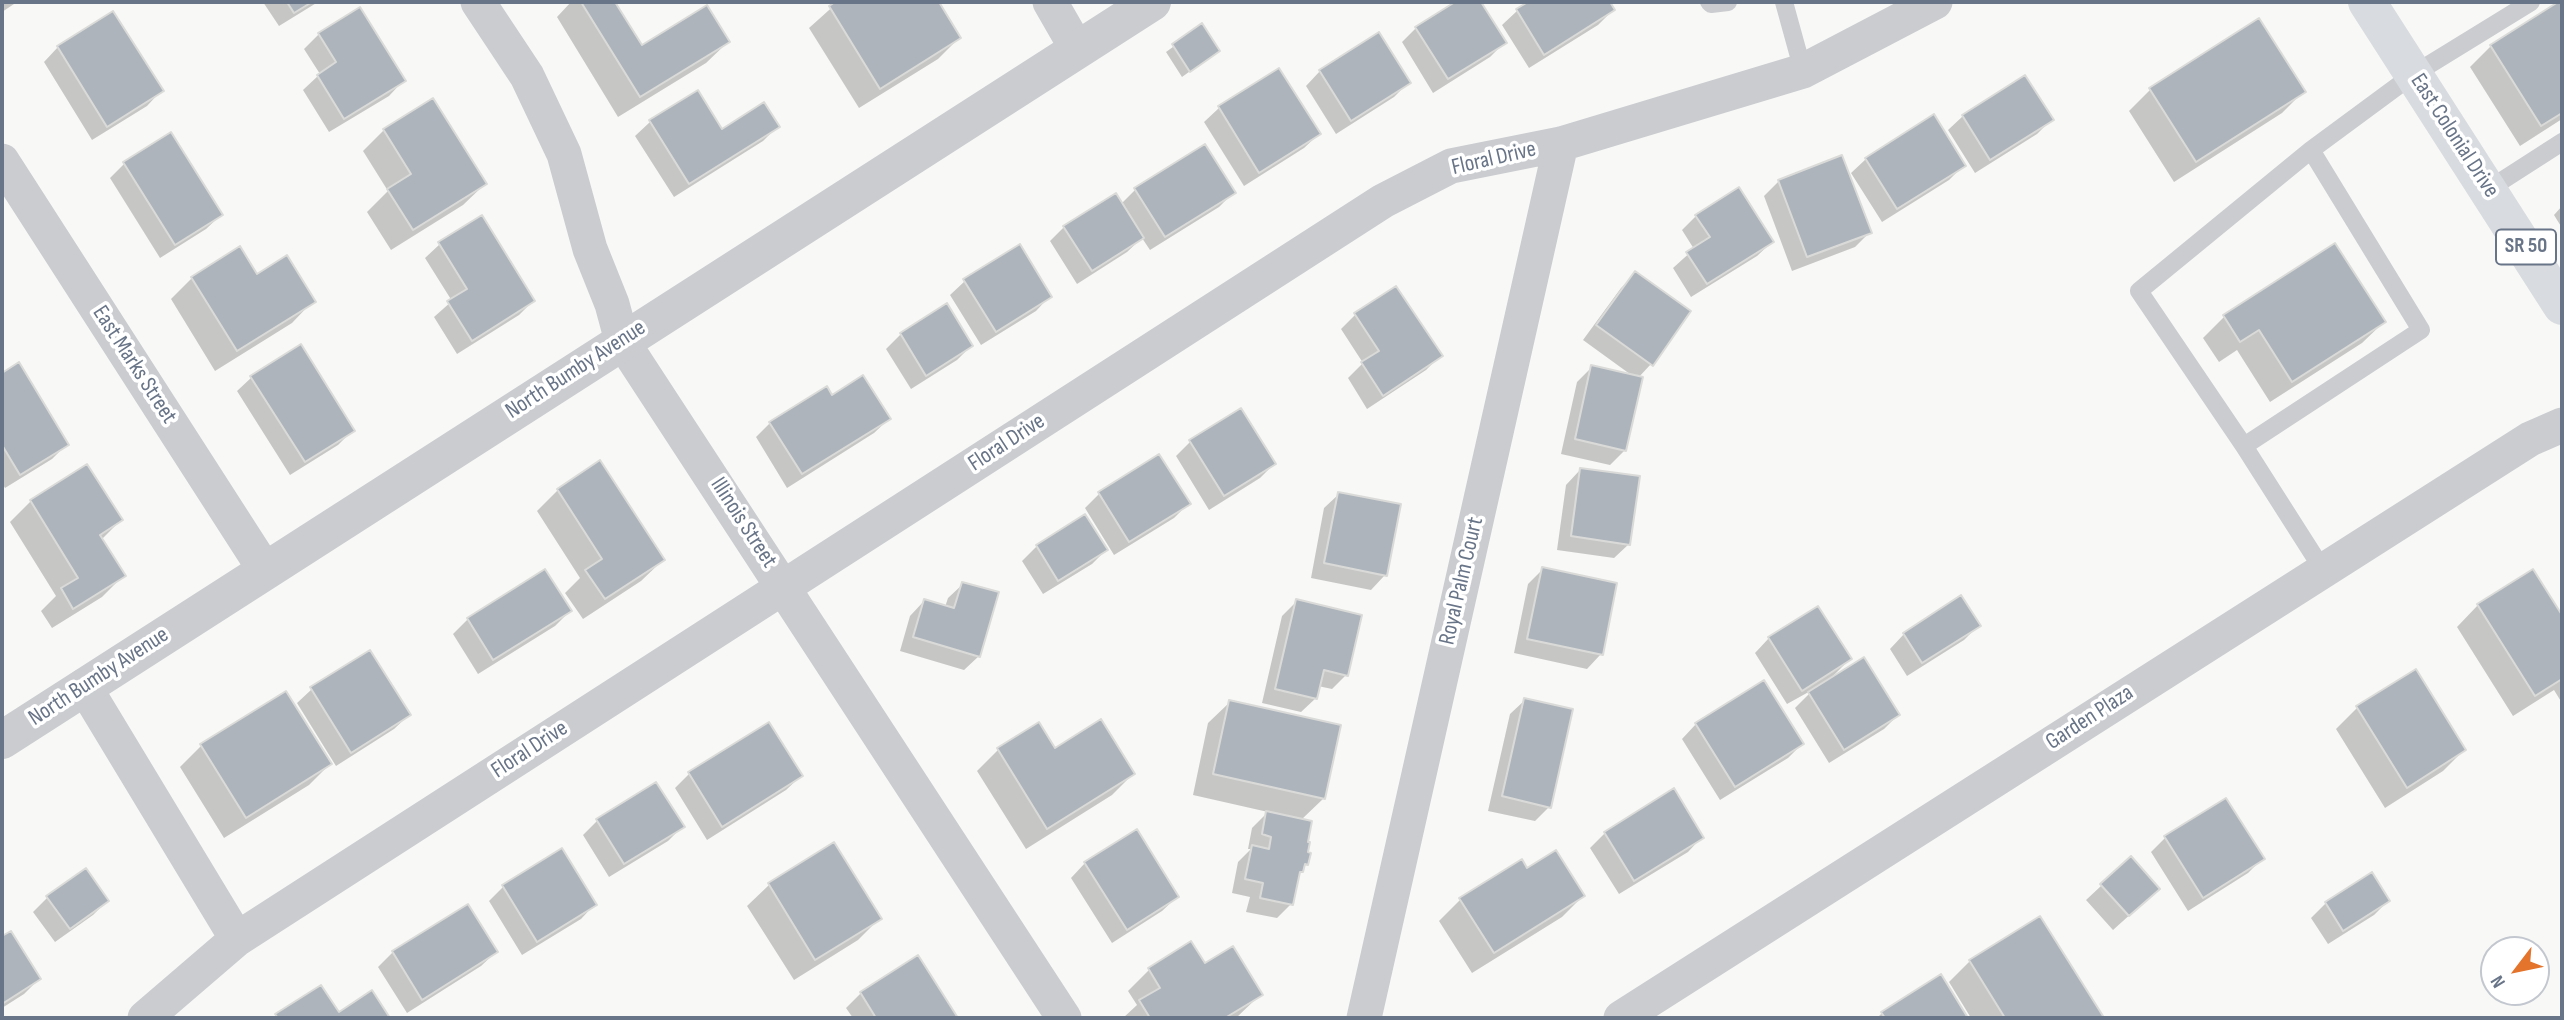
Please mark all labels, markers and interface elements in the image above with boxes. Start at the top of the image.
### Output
street label: East Colonial Drive [2404,69,2504,203]
street label: Floral Drive [1449,136,1539,182]
road number: SR 50 [2496,230,2556,264]
street label: East Marks Street [86,301,182,429]
street label: North Bumby Avenue [501,314,651,426]
street label: Floral Drive [964,408,1050,478]
street label: Illinois Street [704,473,782,573]
street label: Royal Palm Court [1434,515,1490,647]
street label: North Bumby Avenue [24,621,174,733]
street label: Garden Plaza [2041,680,2139,756]
street label: Floral Drive [487,715,573,785]
north arrow [2480,936,2550,1006]
text: N [2486,971,2511,992]

